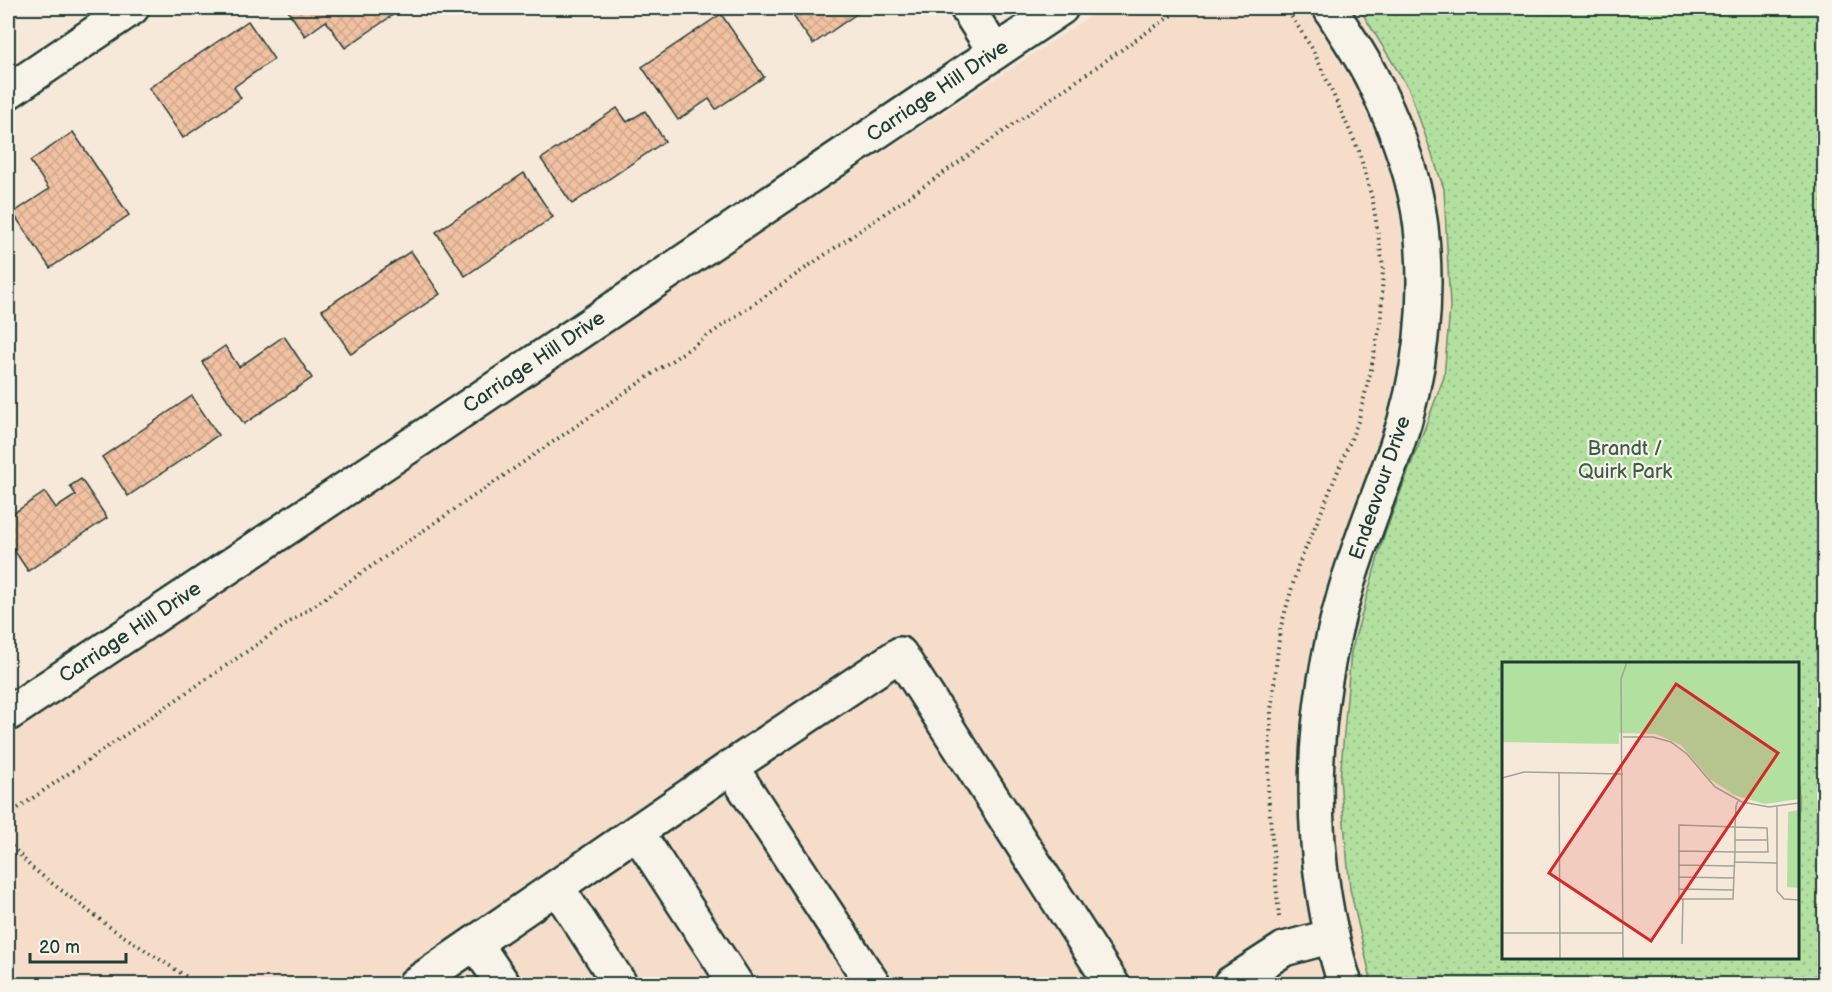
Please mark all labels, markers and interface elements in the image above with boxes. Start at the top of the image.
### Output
street label: Carriage Hill Drive [862,35,1013,147]
street label: Carriage Hill Drive [459,306,610,418]
street label: Endeavour Drive [1344,413,1416,563]
park label: Brandt / Quirk Park [1578,437,1672,484]
street label: Carriage Hill Drive [55,576,206,688]
inset map [1502,662,1799,959]
scale bar [30,926,126,964]
text: 20 m [39,937,80,958]

